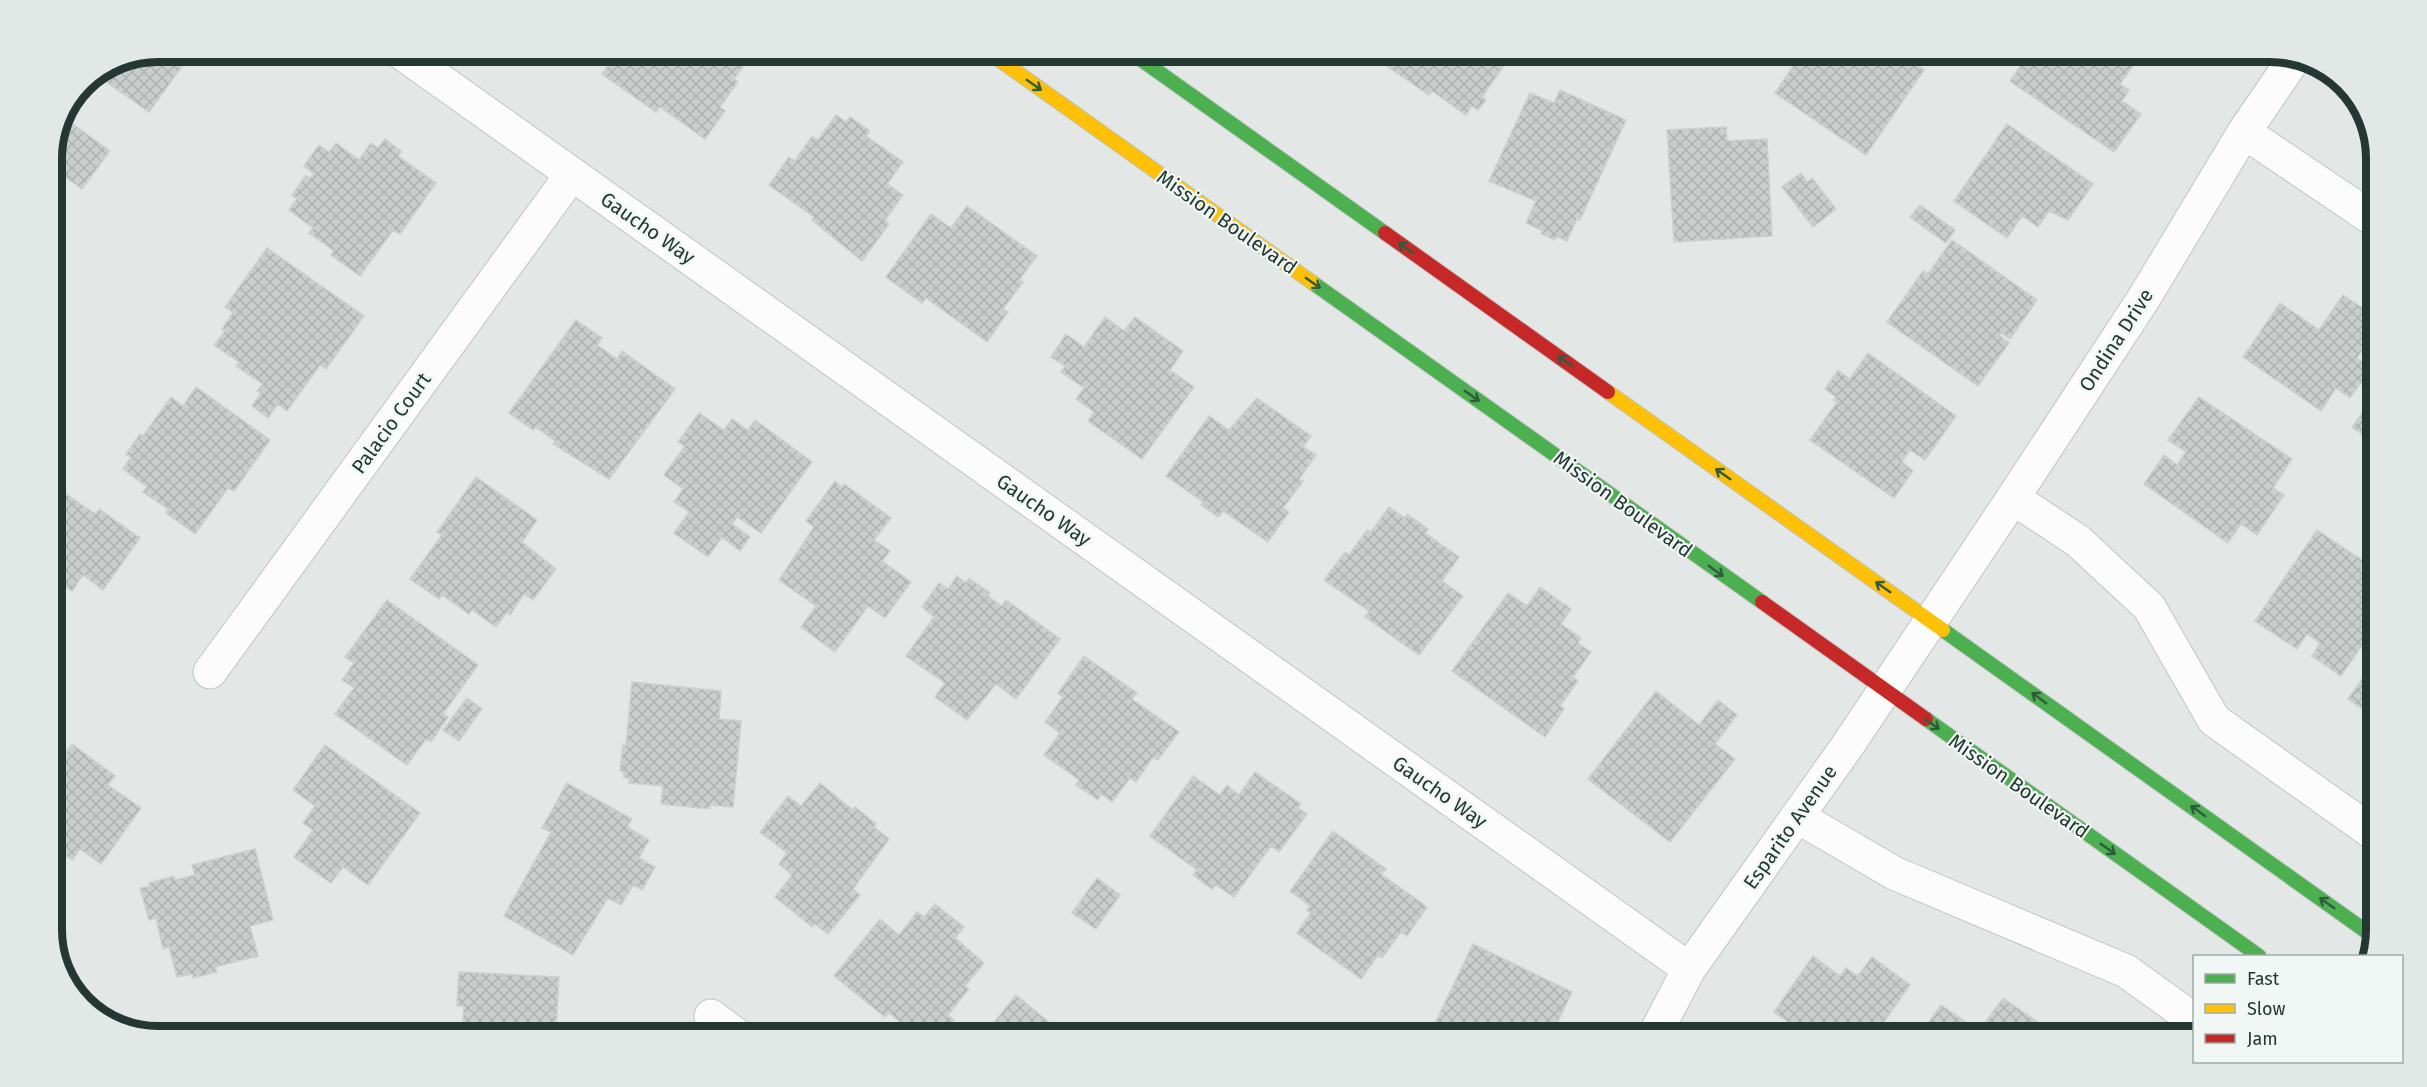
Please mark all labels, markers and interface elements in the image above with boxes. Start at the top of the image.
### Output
one-way arrow [1026,79,1042,91]
street label: Mission Boulevard [1152,165,1302,279]
street label: Gaucho Way [596,187,700,269]
one-way arrow [1398,242,1414,254]
one-way arrow [1304,277,1321,289]
street label: Ondina Drive [2074,284,2158,396]
one-way arrow [1557,355,1573,367]
street label: Palacio Court [346,367,436,478]
one-way arrow [1463,390,1479,403]
street label: Mission Boulevard [1549,446,1697,562]
one-way arrow [1716,468,1732,480]
street label: Gaucho Way [992,469,1096,551]
one-way arrow [1708,565,1724,577]
one-way arrow [1875,581,1891,593]
one-way arrow [2031,692,2047,704]
one-way arrow [1923,718,1939,730]
street label: Mission Boulevard [1944,729,2094,843]
street label: Gaucho Way [1388,751,1492,833]
street label: Esparito Avenue [1738,760,1842,894]
one-way arrow [2190,805,2206,817]
one-way arrow [2099,843,2115,855]
one-way arrow [2319,897,2335,909]
legend [2193,955,2403,1063]
text: Fast [2247,968,2280,990]
text: Slow [2247,998,2286,1020]
text: Jam [2247,1028,2278,1050]

